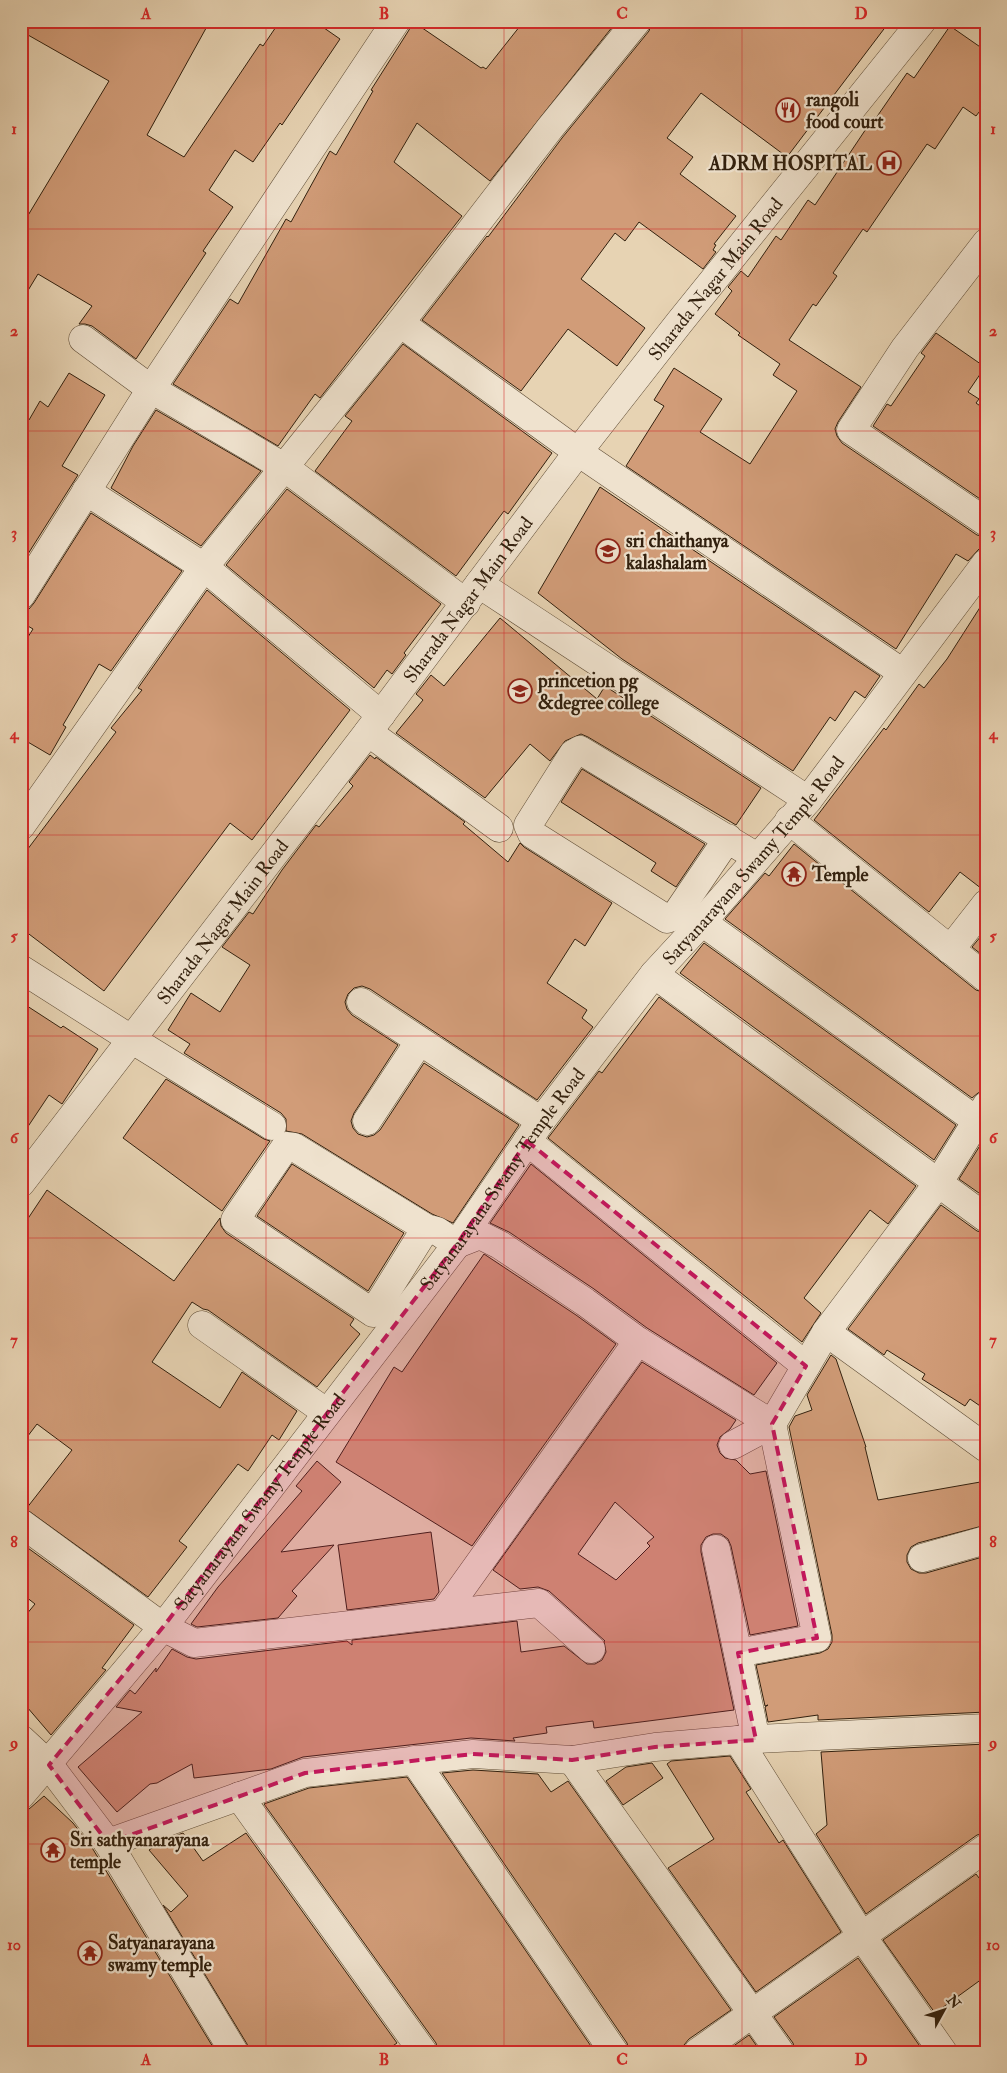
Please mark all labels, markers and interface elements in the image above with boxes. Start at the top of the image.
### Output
text: A [140,4,152,24]
text: B [379,4,389,24]
text: C [616,4,628,24]
text: D [854,4,868,24]
place label: rangoli food court [805,88,884,134]
restaurant icon: rangoli food court [775,97,801,123]
text: 1 [11,119,17,139]
text: 1 [990,119,996,139]
hospital icon: ADRM HOSPITAL [876,150,902,176]
place label: ADRM HOSPITAL [708,152,872,176]
street label: Sharada Nagar Main Road [643,192,789,365]
text: 2 [10,321,18,341]
text: 2 [989,321,997,341]
street label: Sharada Nagar Main Road [398,511,539,688]
text: 3 [11,523,17,543]
text: 3 [990,523,996,543]
place label: sri chaithanya kalashalam [625,529,730,575]
school or university icon: sri chaithanya kalashalam [595,538,621,564]
place label: princetion pg &degree college [537,669,659,716]
school or university icon: princetion pg &degree college [507,678,533,704]
text: 4 [9,724,20,744]
text: 4 [988,724,999,744]
street label: Satyanarayana Swamy Temple Road [657,750,847,970]
street label: Sharada Nagar Main Road [152,834,294,1009]
temple icon: Temple [781,861,807,887]
place label: Temple [812,863,869,885]
text: 5 [10,926,18,946]
text: 5 [989,926,997,946]
street label: Satyanarayana Swamy Temple Road [415,1063,591,1295]
text: 6 [10,1128,20,1148]
text: 6 [989,1128,999,1148]
text: 7 [10,1330,18,1350]
text: 7 [989,1330,997,1350]
street label: Satyanarayana Swamy Temple Road [169,1388,351,1616]
text: 8 [10,1532,18,1552]
text: 8 [989,1532,997,1552]
text: 9 [8,1733,18,1753]
text: 9 [987,1733,997,1753]
place label: Sri sathyanarayana temple [70,1828,210,1875]
temple icon: Sri sathyanarayana temple [40,1837,66,1863]
place label: Satyanarayana swamy temple [108,1931,216,1978]
text: 10 [7,1935,21,1955]
text: 10 [986,1935,1000,1955]
temple icon: Satyanarayana swamy temple [77,1940,103,1966]
north arrow [920,1986,970,2036]
text: N [942,1991,964,2013]
text: A [140,2050,152,2070]
text: B [379,2050,389,2070]
text: C [616,2050,628,2070]
text: D [854,2050,868,2070]

